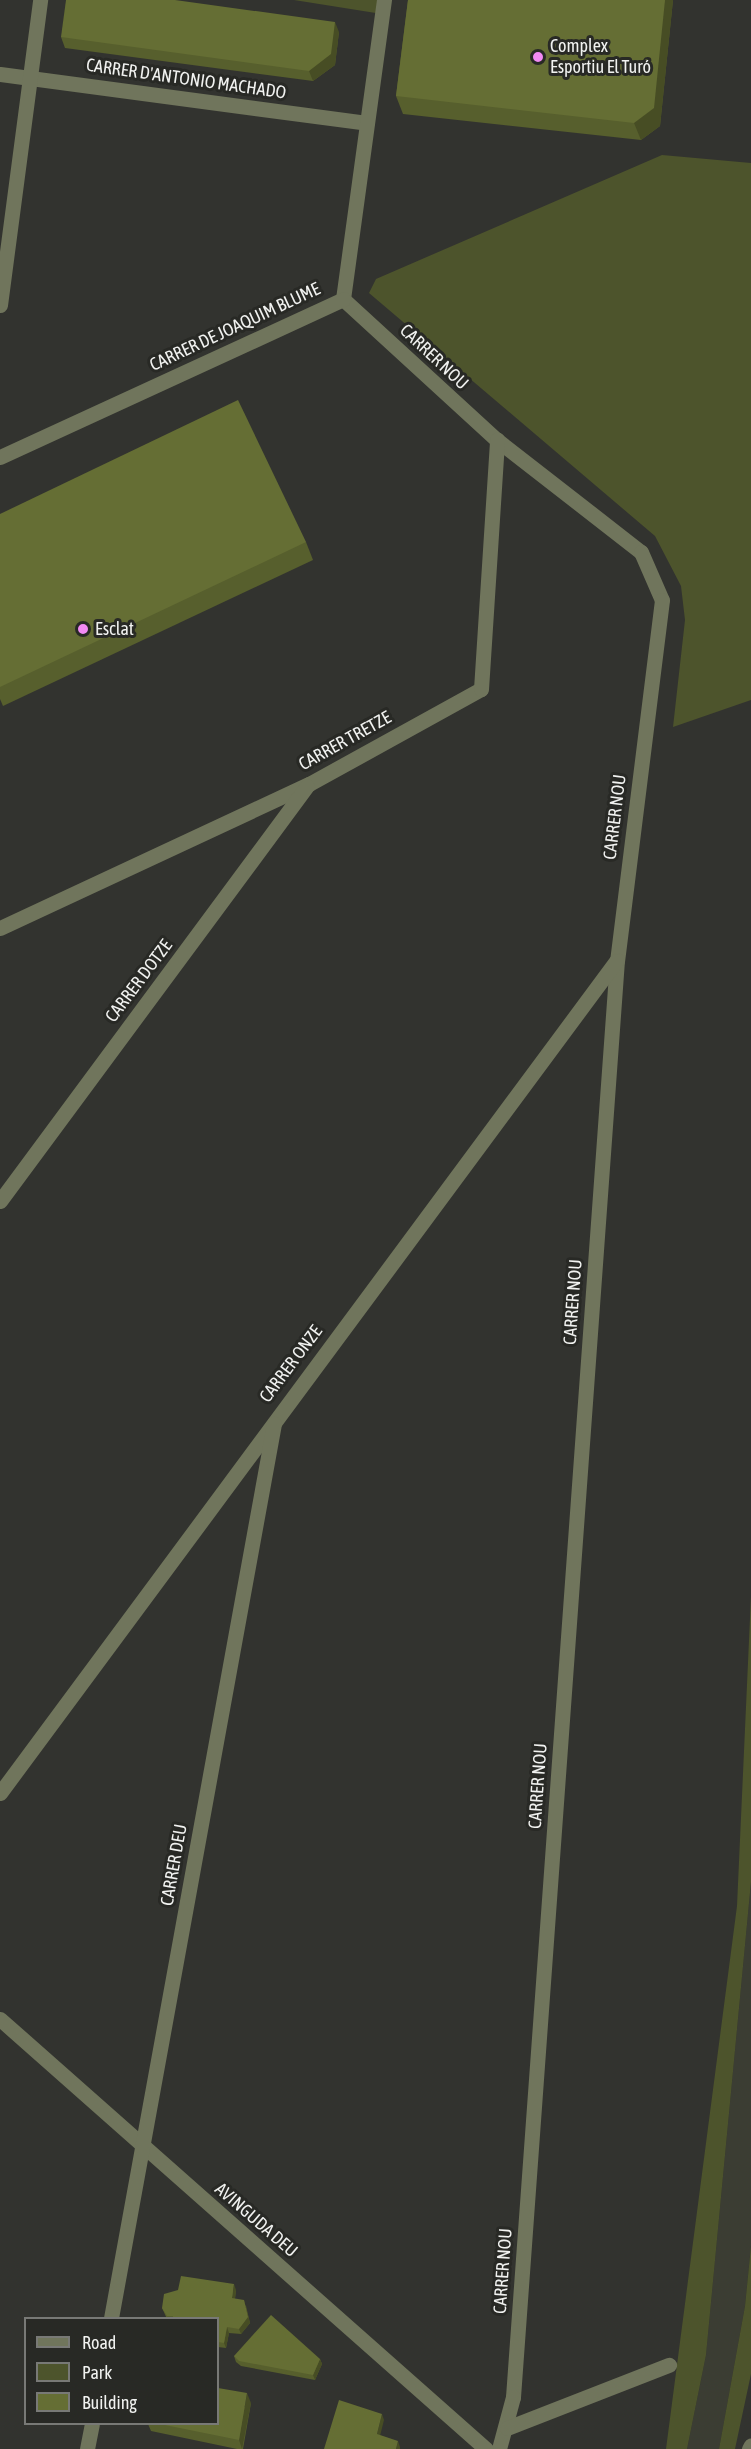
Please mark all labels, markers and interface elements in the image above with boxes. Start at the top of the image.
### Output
place label: Complex Esportiu El Turó [550,36,651,78]
marker: Complex Esportiu El Turó [531,50,545,64]
street label: CARRER D'ANTONIO MACHADO [85,54,287,104]
street label: CARRER DE JOAQUIM BLUME [146,278,324,376]
street label: CARRER NOU [395,320,473,394]
place label: Esclat [95,618,134,640]
marker: Esclat [76,622,90,636]
street label: CARRER TRETZE [295,707,395,775]
street label: CARRER NOU [599,773,631,861]
street label: CARRER DOTZE [101,935,177,1027]
street label: CARRER NOU [559,1258,587,1346]
street label: CARRER ONZE [255,1321,327,1407]
street label: CARRER NOU [524,1742,552,1830]
street label: CARRER DEU [156,1823,192,1907]
street label: AVINGUDA DEU [210,2178,302,2262]
street label: CARRER NOU [489,2227,517,2315]
legend [24,2317,219,2425]
text: Road [82,2332,116,2353]
text: Park [82,2362,112,2383]
text: Building [82,2392,137,2413]

